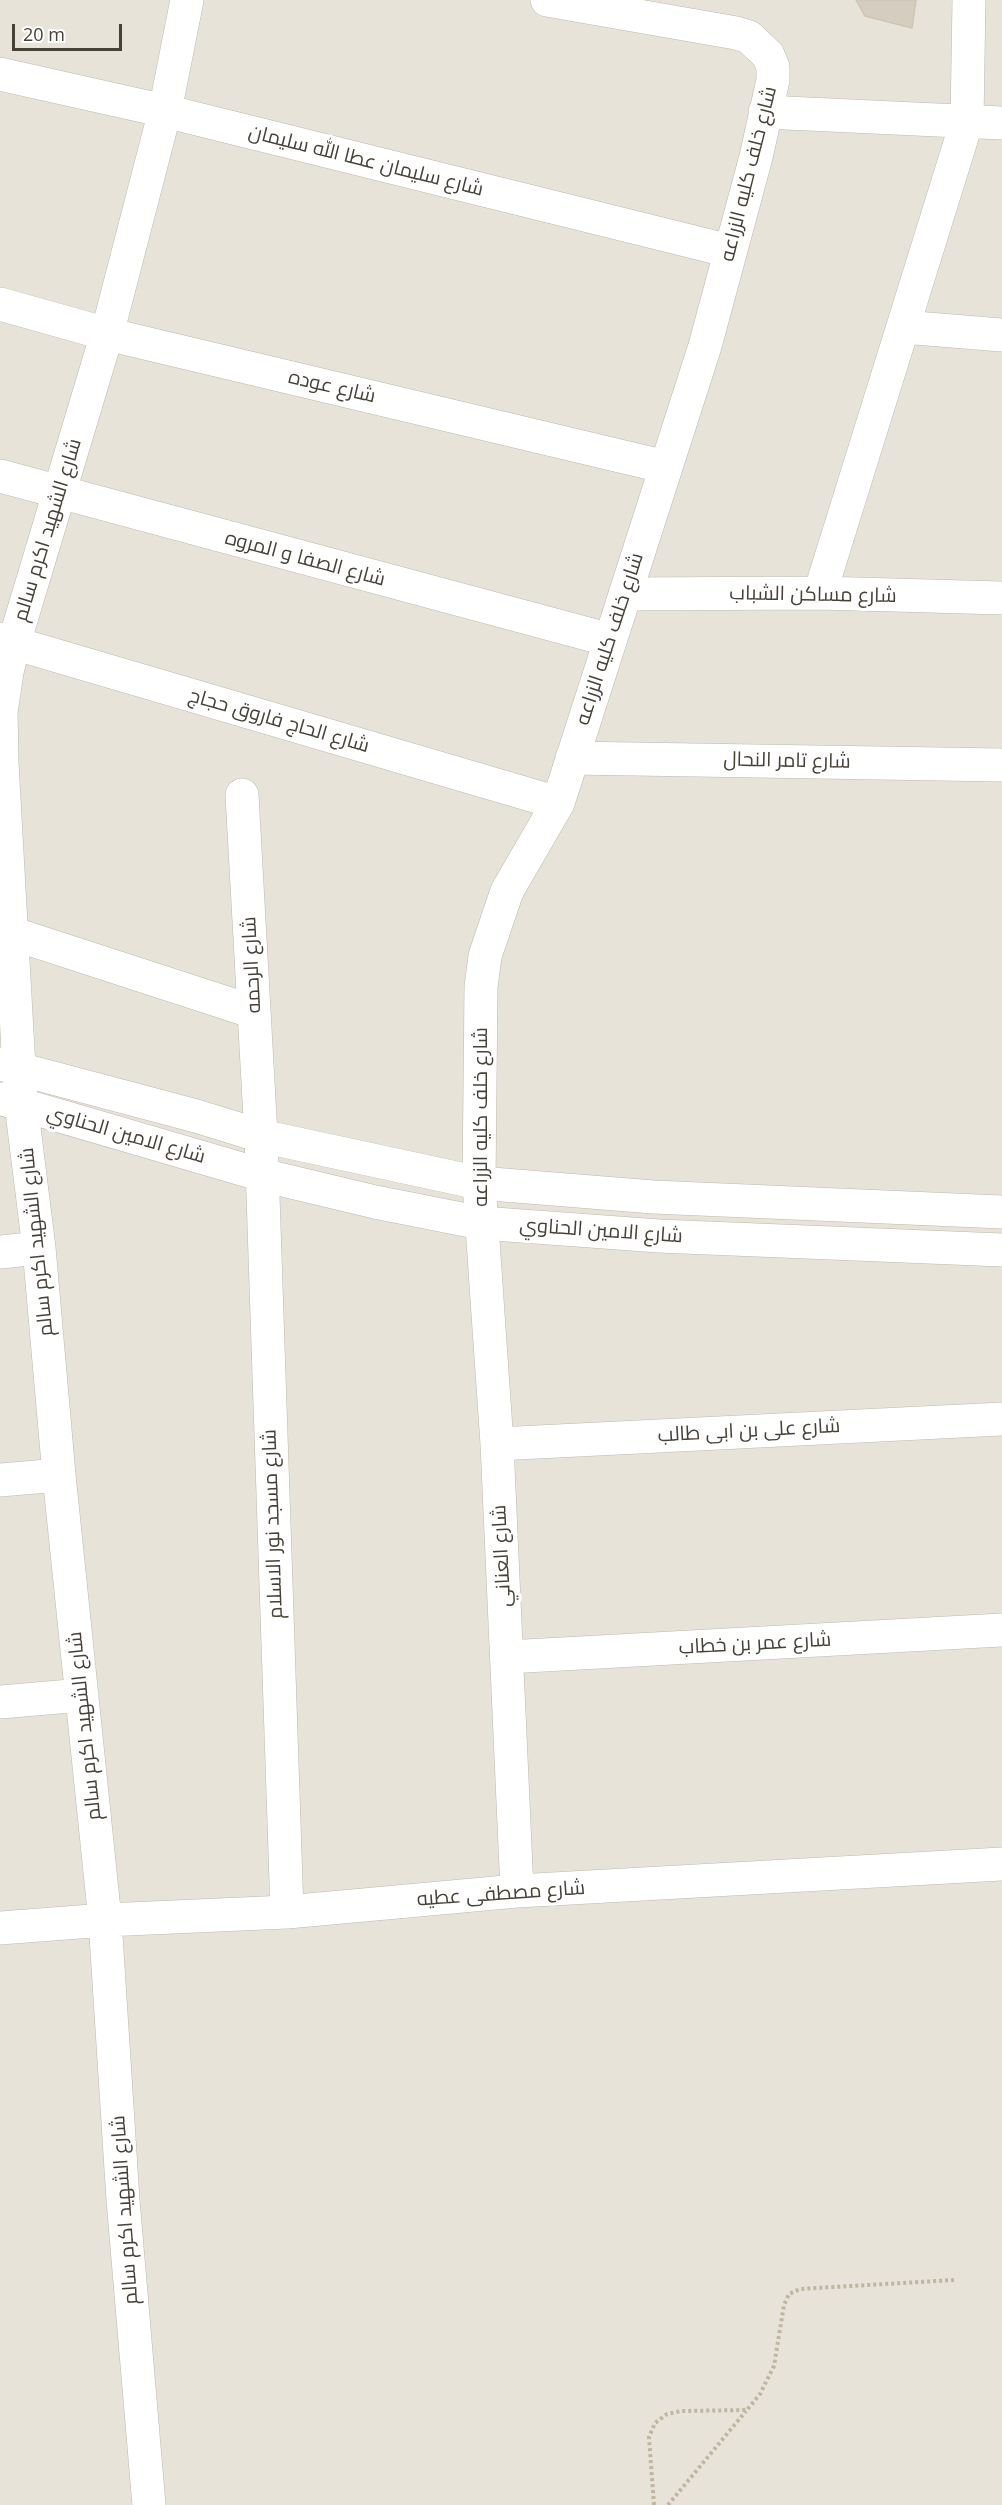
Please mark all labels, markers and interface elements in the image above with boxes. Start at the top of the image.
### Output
scale bar [15,12,124,50]
text: 20 m [23,22,65,46]
street label: شارع خلف كليه الزراعه [716,84,782,264]
street label: شارع سليمان عطا الله سليمان [246,120,486,202]
street label: شارع عوده [286,365,378,409]
street label: شارع الشهيد اكرم سالم [9,436,87,624]
street label: شارع الصفا و المروه [222,526,388,592]
street label: شارع خلف كليه الزراعه [571,550,649,728]
street label: شارع مساكن الشباب [729,582,897,608]
street label: شارع الحاج فاروق حجاج [186,684,372,758]
street label: شارع تامر النحال [723,748,851,774]
street label: شارع الرحمه [237,916,267,1014]
street label: شارع خلف كليه الزراعه [469,1027,493,1207]
street label: شارع الامين الحناوي [44,1101,208,1169]
street label: شارع الشهيد اكرم سالم [15,1146,59,1338]
street label: شارع الامين الحناوي [519,1213,683,1249]
street label: شارع على بن ابى طالب [657,1414,841,1448]
street label: شارع مسجد نور الاسلام [258,1429,288,1619]
street label: شارع العناني [487,1504,517,1608]
street label: شارع عمر بن خطاب [678,1628,832,1660]
street label: شارع الشهيد اكرم سالم [63,1630,107,1822]
street label: شارع مصطفى عطيه [416,1876,586,1912]
street label: شارع الشهيد اكرم سالم [106,2115,144,2305]

